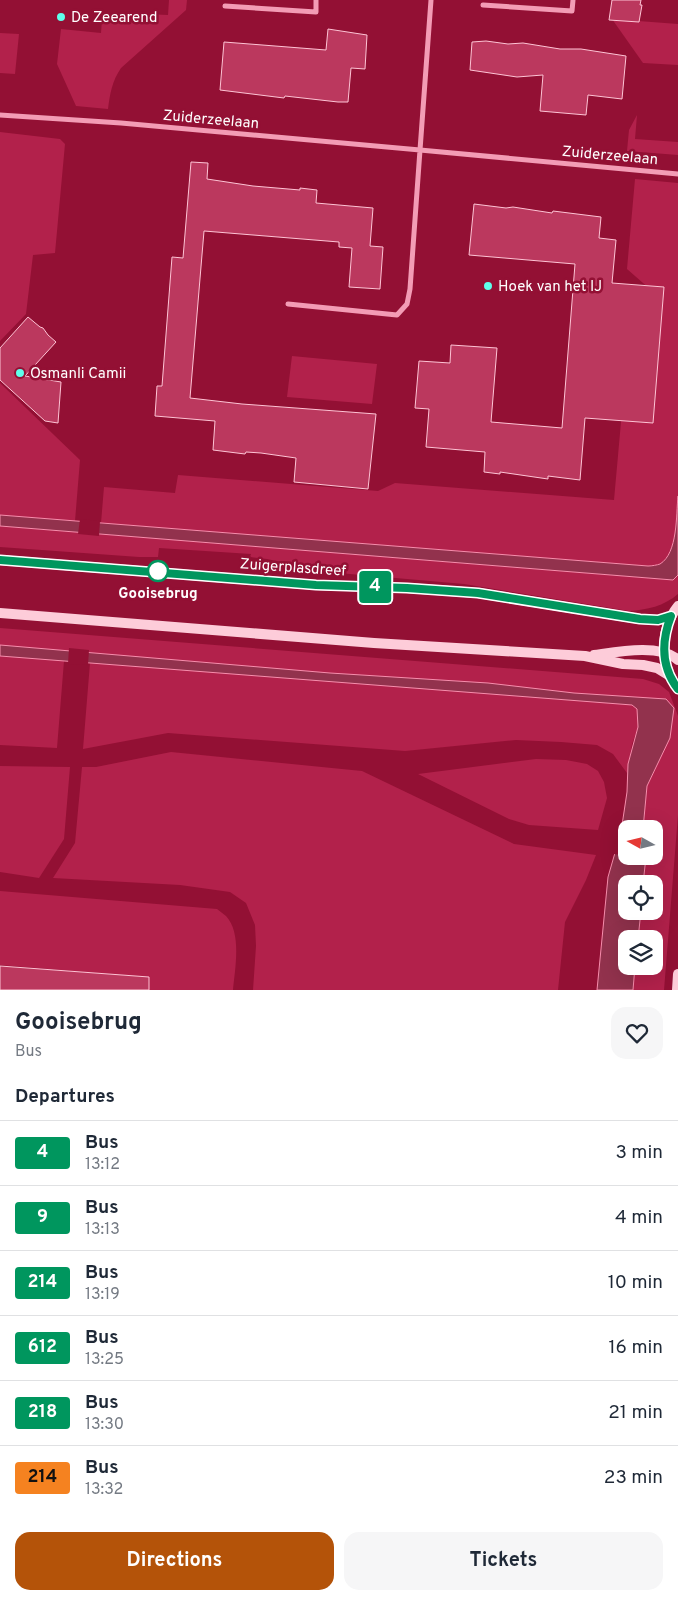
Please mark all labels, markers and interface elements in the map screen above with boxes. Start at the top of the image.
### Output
place label: De Zeearend [71,9,157,28]
marker: De Zeearend [55,11,67,23]
street label: Zuiderzeelaan [162,107,260,134]
street label: Zuiderzeelaan [561,143,659,170]
place label: Hoek van het IJ [498,278,602,297]
marker: Hoek van het IJ [482,280,494,292]
place label: Osmanli Camii [30,365,126,384]
marker: Osmanli Camii [14,367,26,379]
street label: Zuigerplasdreef [239,555,347,582]
marker: Gooisebrug [147,560,169,582]
line badge: 4 [359,571,391,603]
text: 4 [369,575,381,598]
place label: Gooisebrug [118,585,198,604]
north arrow [618,820,662,865]
map controls [618,820,663,975]
button: locate [618,875,663,920]
button: layers [618,930,663,975]
button: heart [611,1007,663,1059]
text: Gooisebrug [15,1008,142,1038]
text: Bus [15,1042,42,1062]
text: Departures [15,1085,115,1109]
text: Bus [85,1131,119,1155]
text: 4 [37,1141,48,1164]
text: 3 min [615,1141,663,1165]
text: 13:12 [85,1155,120,1175]
text: Bus [85,1196,119,1220]
text: 9 [37,1206,48,1229]
text: 4 min [615,1206,663,1230]
text: 13:13 [85,1220,120,1240]
text: Bus [85,1261,119,1285]
text: 214 [28,1271,57,1294]
text: 10 min [608,1271,663,1295]
text: 13:19 [85,1285,120,1305]
text: Bus [85,1326,119,1350]
text: 612 [28,1336,57,1359]
text: 16 min [608,1336,663,1360]
text: 13:25 [85,1350,124,1370]
text: Bus [85,1391,119,1415]
text: 218 [28,1401,57,1424]
text: 21 min [608,1401,663,1425]
text: 13:30 [85,1415,124,1435]
text: Bus [85,1456,119,1480]
text: 214 [28,1466,57,1489]
text: 23 min [604,1466,663,1490]
text: 13:32 [85,1480,123,1500]
button: Directions [15,1532,334,1590]
button: Tickets [344,1532,663,1590]

